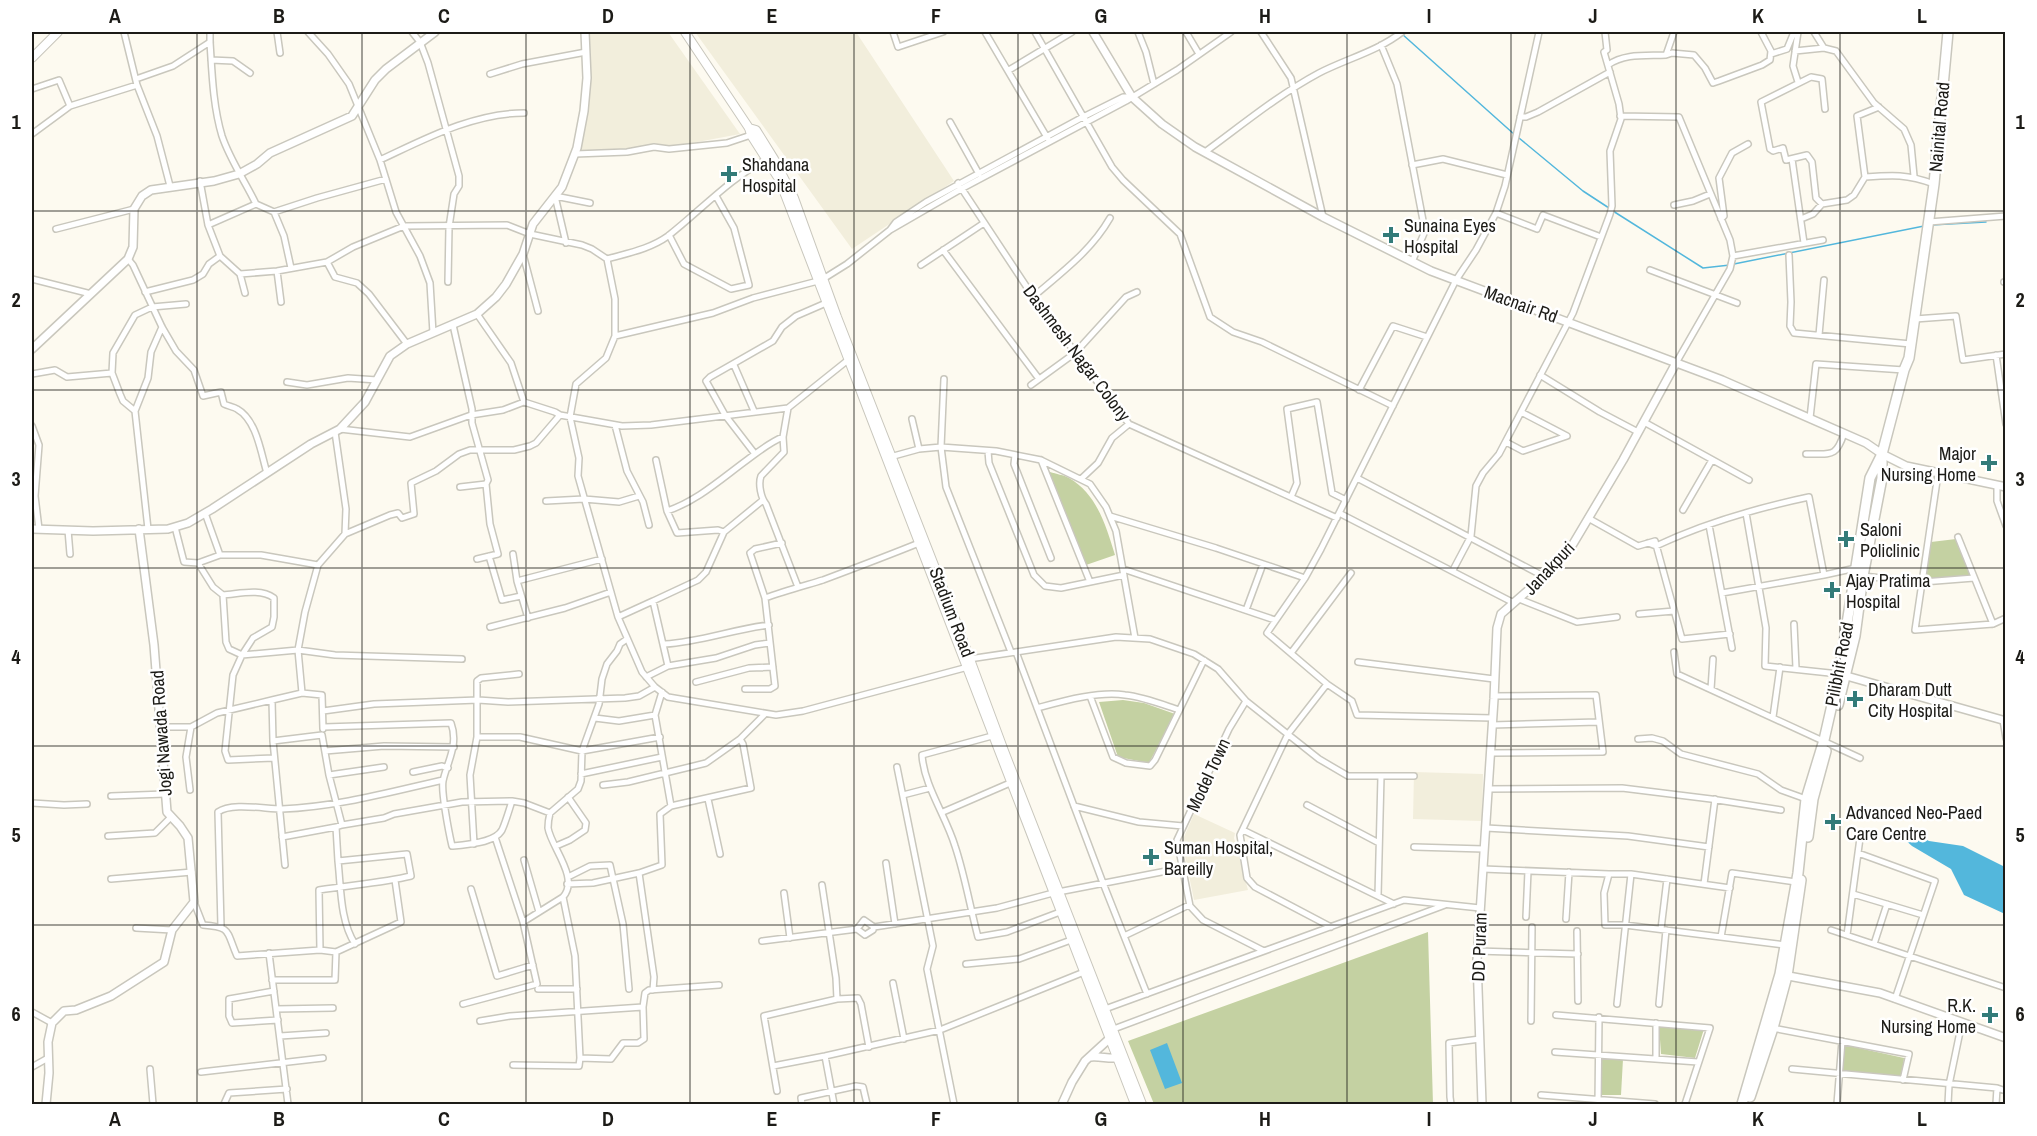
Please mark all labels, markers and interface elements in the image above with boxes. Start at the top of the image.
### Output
text: A [109,2,121,29]
text: B [273,2,285,29]
text: C [438,2,450,29]
text: D [602,2,614,29]
text: E [767,2,778,29]
text: F [931,2,941,29]
text: G [1095,2,1107,29]
text: H [1259,2,1271,29]
text: I [1427,2,1431,29]
text: J [1588,2,1598,29]
text: K [1752,2,1764,29]
text: L [1917,2,1927,29]
street label: Nainital Road [1923,81,1955,173]
text: 1 [11,108,21,135]
text: 1 [2015,108,2025,135]
place label: Shahdana Hospital [742,152,809,198]
marker: Shahdana Hospital [720,165,738,183]
place label: Sunaina Eyes Hospital [1404,213,1496,259]
marker: Sunaina Eyes Hospital [1382,226,1400,244]
street label: Macnair Rd [1481,279,1561,329]
street label: Dashmesh Nagar Colony [1017,280,1137,427]
text: 2 [11,286,21,313]
text: 2 [2015,286,2025,313]
place label: Major Nursing Home [1881,441,1976,487]
marker: Major Nursing Home [1980,454,1998,472]
text: 3 [11,465,21,492]
text: 3 [2015,465,2025,492]
place label: Saloni Policlinic [1860,517,1920,563]
marker: Saloni Policlinic [1837,530,1855,548]
street label: Janakpuri [1518,536,1580,600]
street label: Stadium Road [923,563,981,661]
place label: Ajay Pratima Hospital [1845,568,1931,614]
marker: Ajay Pratima Hospital [1823,581,1841,599]
street label: Pilibhit Road [1819,620,1859,708]
text: 4 [11,643,21,670]
text: 4 [2015,643,2025,670]
street label: Jogi Nawada Road [144,670,178,796]
place label: Dharam Dutt City Hospital [1868,677,1953,723]
marker: Dharam Dutt City Hospital [1846,690,1864,708]
street label: Model Town [1180,734,1236,816]
place label: Advanced Neo-Paed Care Centre [1845,800,1982,846]
marker: Advanced Neo-Paed Care Centre [1824,813,1842,831]
text: 5 [11,821,21,848]
text: 5 [2015,821,2025,848]
place label: Suman Hospital, Bareilly [1164,835,1273,881]
marker: Suman Hospital, Bareilly [1142,848,1160,866]
street label: DD Puram [1465,912,1493,982]
place label: R.K. Nursing Home [1881,993,1976,1039]
text: 6 [11,1000,21,1027]
text: 6 [2015,1000,2025,1027]
marker: R.K. Nursing Home [1981,1006,1999,1024]
text: A [109,1105,121,1132]
text: B [273,1105,285,1132]
text: C [438,1105,450,1132]
text: D [602,1105,614,1132]
text: E [767,1105,778,1132]
text: F [931,1105,941,1132]
text: G [1095,1105,1107,1132]
text: H [1259,1105,1271,1132]
text: I [1427,1105,1431,1132]
text: J [1588,1105,1598,1132]
text: K [1752,1105,1764,1132]
text: L [1917,1105,1927,1132]

